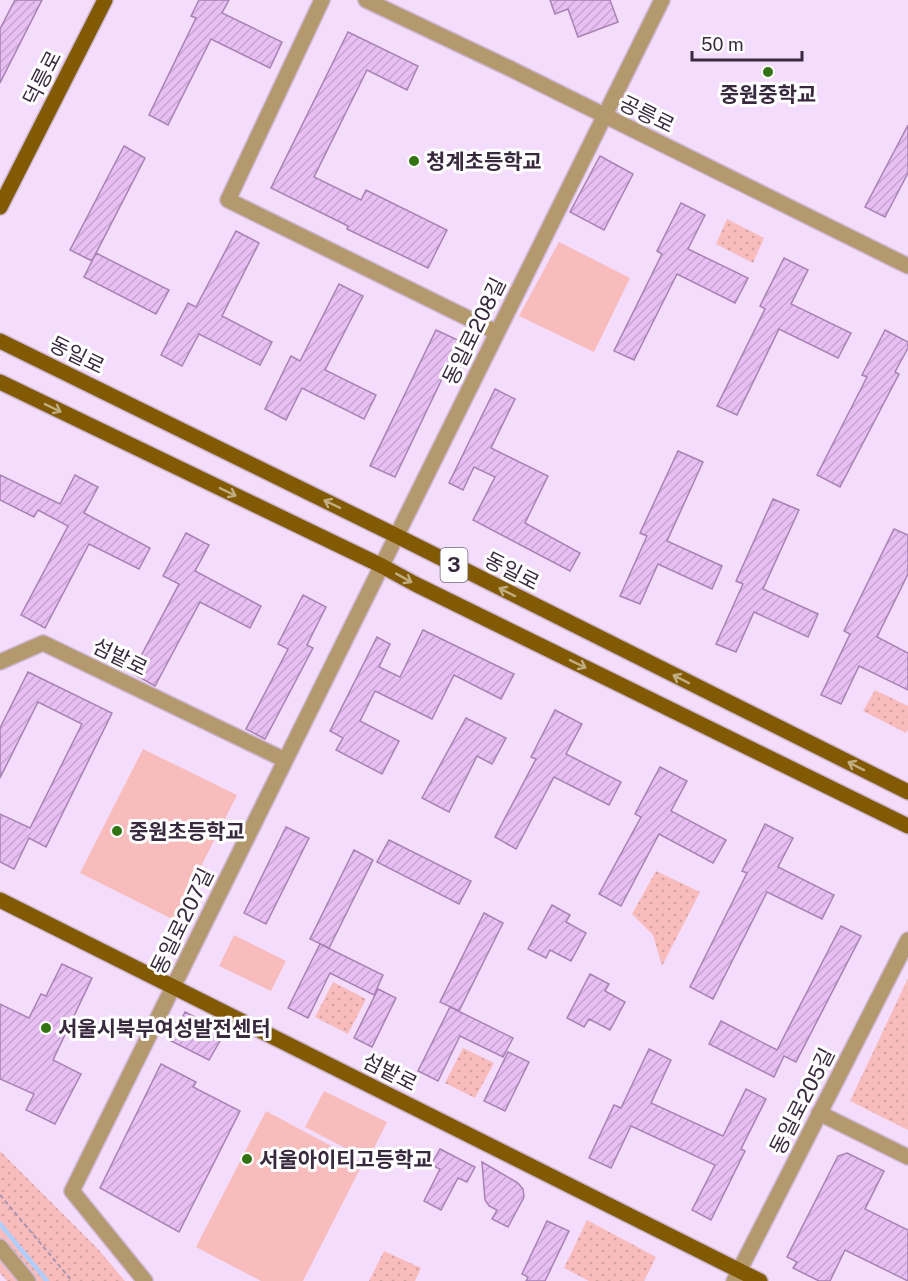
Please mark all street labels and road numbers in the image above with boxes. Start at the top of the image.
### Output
street label: 덕릉로 [18,46,66,110]
street label: 공릉로 [615,90,679,138]
street label: 동일로208길 [437,273,511,389]
street label: 동일로 [45,331,109,379]
street label: 동일로 [480,547,544,595]
road number: 3 [440,548,468,582]
street label: 섬밭로 [88,633,152,681]
street label: 동일로207길 [146,864,218,978]
street label: 동일로205길 [765,1044,839,1158]
street label: 섬밭로 [358,1048,422,1096]

